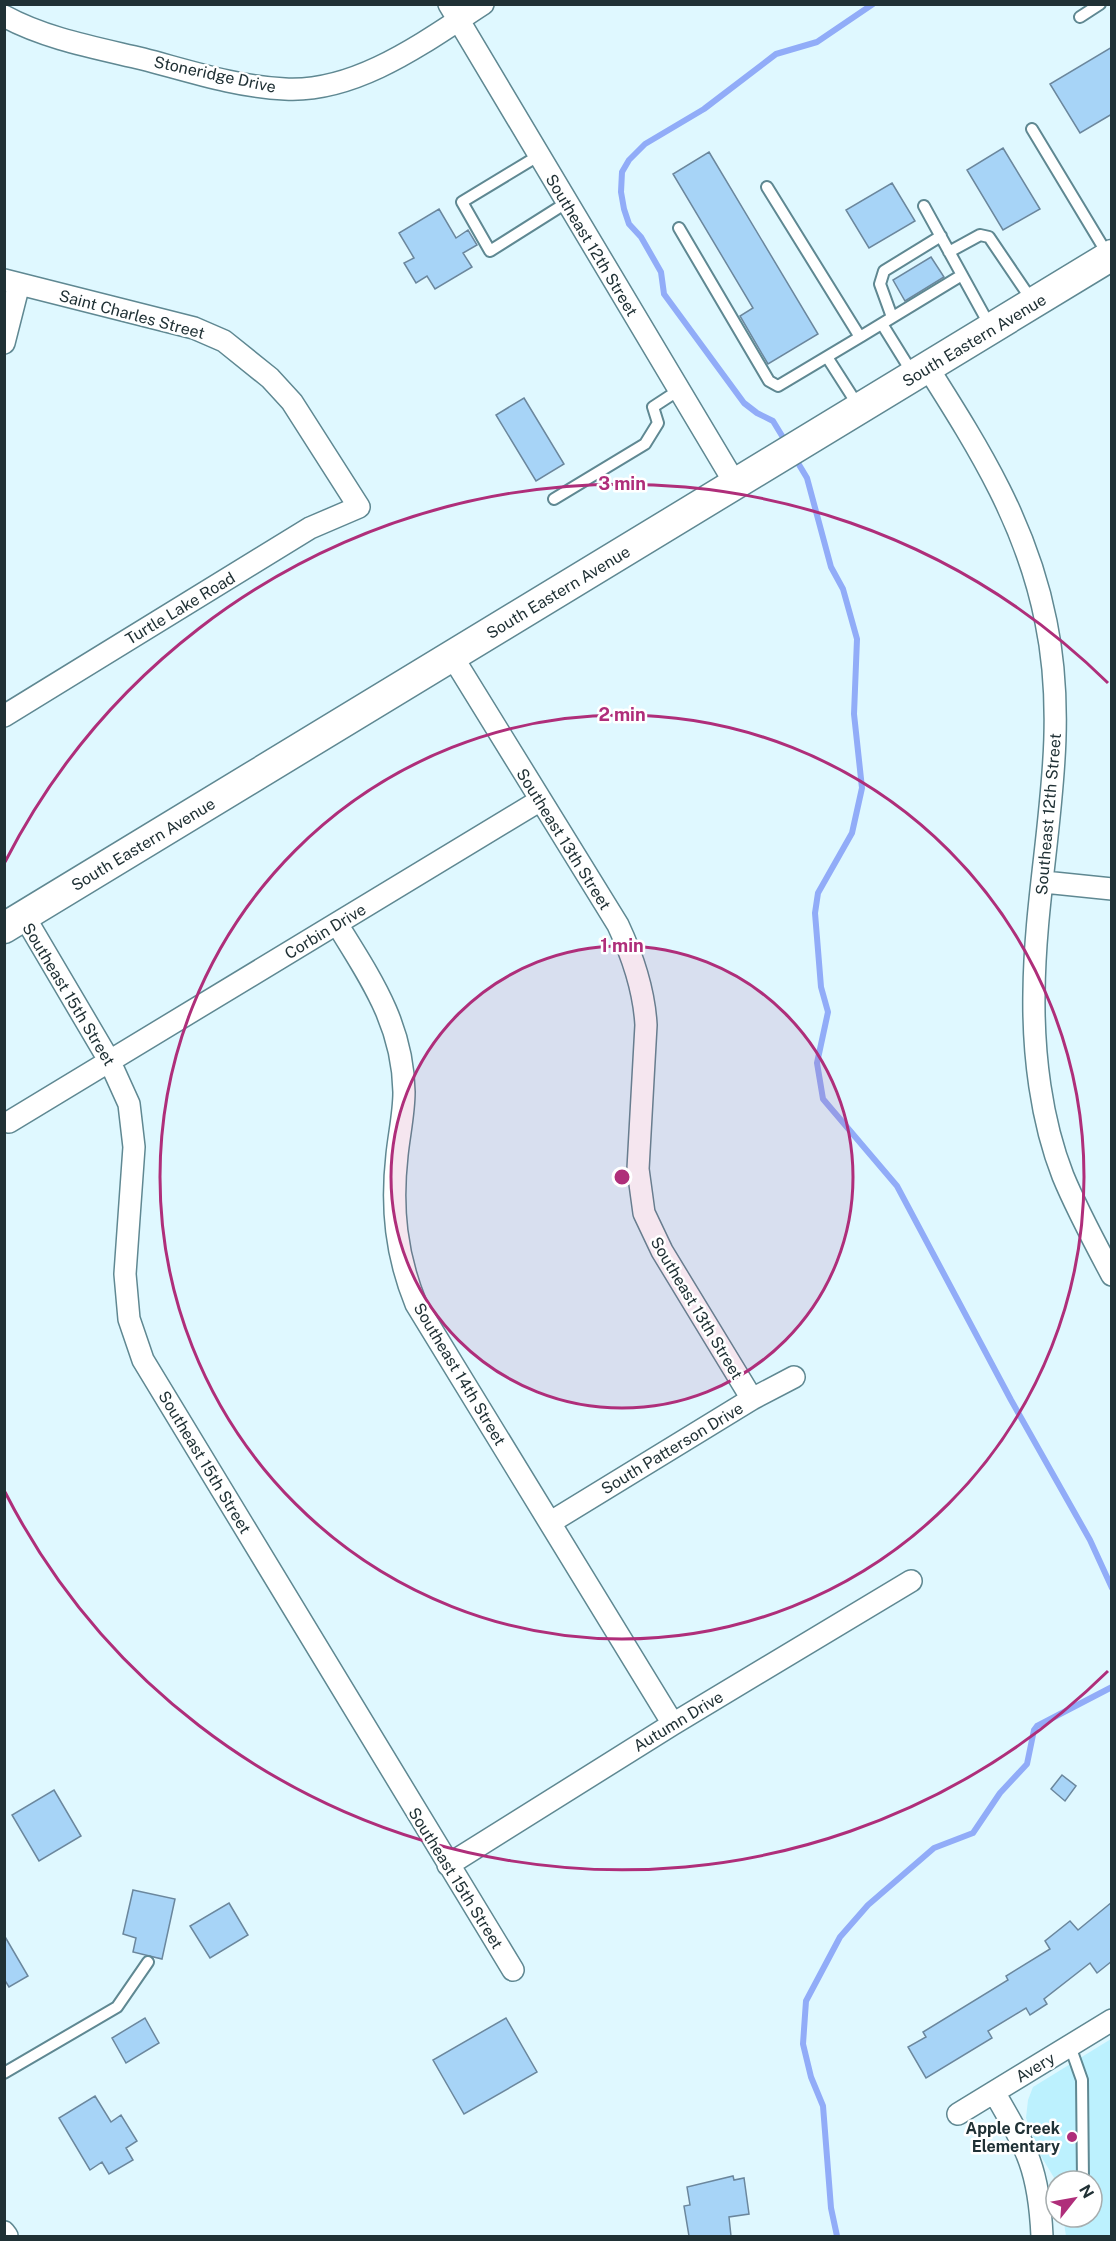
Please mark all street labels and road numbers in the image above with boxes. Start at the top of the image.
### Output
street label: Stoneridge Drive [152,52,278,97]
street label: Southeast 12th Street [542,171,642,320]
street label: Saint Charles Street [57,286,207,343]
street label: South Eastern Avenue [899,290,1050,391]
street label: South Eastern Avenue [483,542,634,643]
street label: Turtle Lake Road [122,568,239,649]
street label: Southeast 12th Street [1032,732,1065,896]
street label: Southeast 13th Street [512,765,615,913]
street label: South Eastern Avenue [68,794,219,895]
street label: Corbin Drive [281,900,369,963]
street label: Southeast 15th Street [18,919,119,1069]
street label: Southeast 13th Street [646,1234,747,1383]
street label: Southeast 14th Street [409,1300,510,1449]
street label: Southeast 15th Street [154,1387,255,1537]
street label: South Patterson Drive [598,1399,747,1498]
street label: Autumn Drive [630,1687,727,1756]
street label: Southeast 15th Street [404,1804,507,1952]
street label: Avery [1012,2048,1059,2086]

